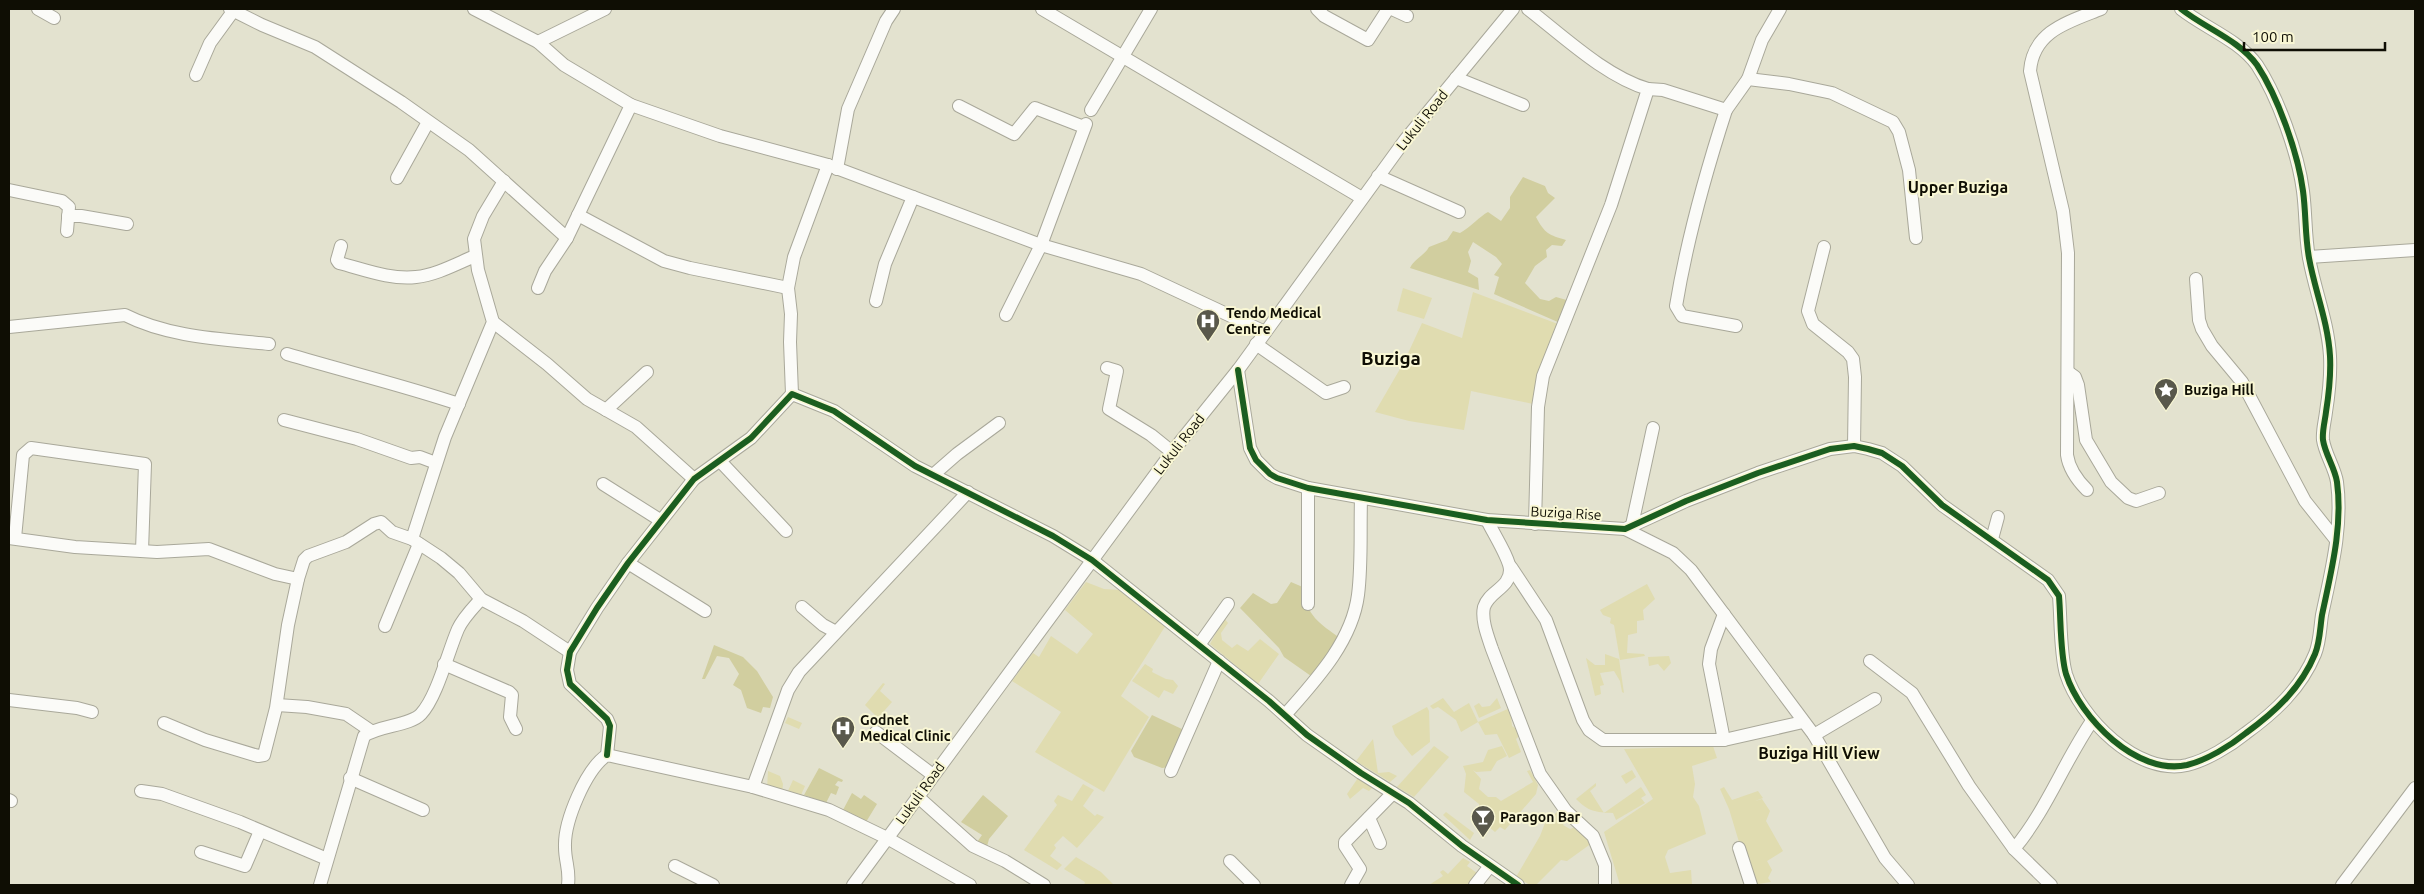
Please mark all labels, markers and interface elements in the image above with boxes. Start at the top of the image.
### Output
scale bar [2244,20,2385,52]
text: 100 m [2252,28,2294,45]
street label: Lukuli Road [1393,87,1451,153]
district label: Upper Buziga [1908,178,2008,196]
place label: Tendo Medical Centre [1226,305,1321,337]
hospital icon: Tendo Medical Centre [1195,308,1221,342]
district label: Buziga [1361,347,1421,369]
place icon: Buziga Hill [2153,377,2179,411]
place label: Buziga Hill [2184,382,2254,398]
street label: Lukuli Road [1150,410,1208,478]
street label: Buziga Rise [1530,503,1602,523]
place label: Godnet Medical Clinic [860,712,951,744]
hospital icon: Godnet Medical Clinic [830,715,856,749]
district label: Buziga Hill View [1758,744,1880,762]
street label: Lukuli Road [892,759,948,827]
bar icon: Paragon Bar [1470,804,1496,838]
place label: Paragon Bar [1500,809,1581,825]

